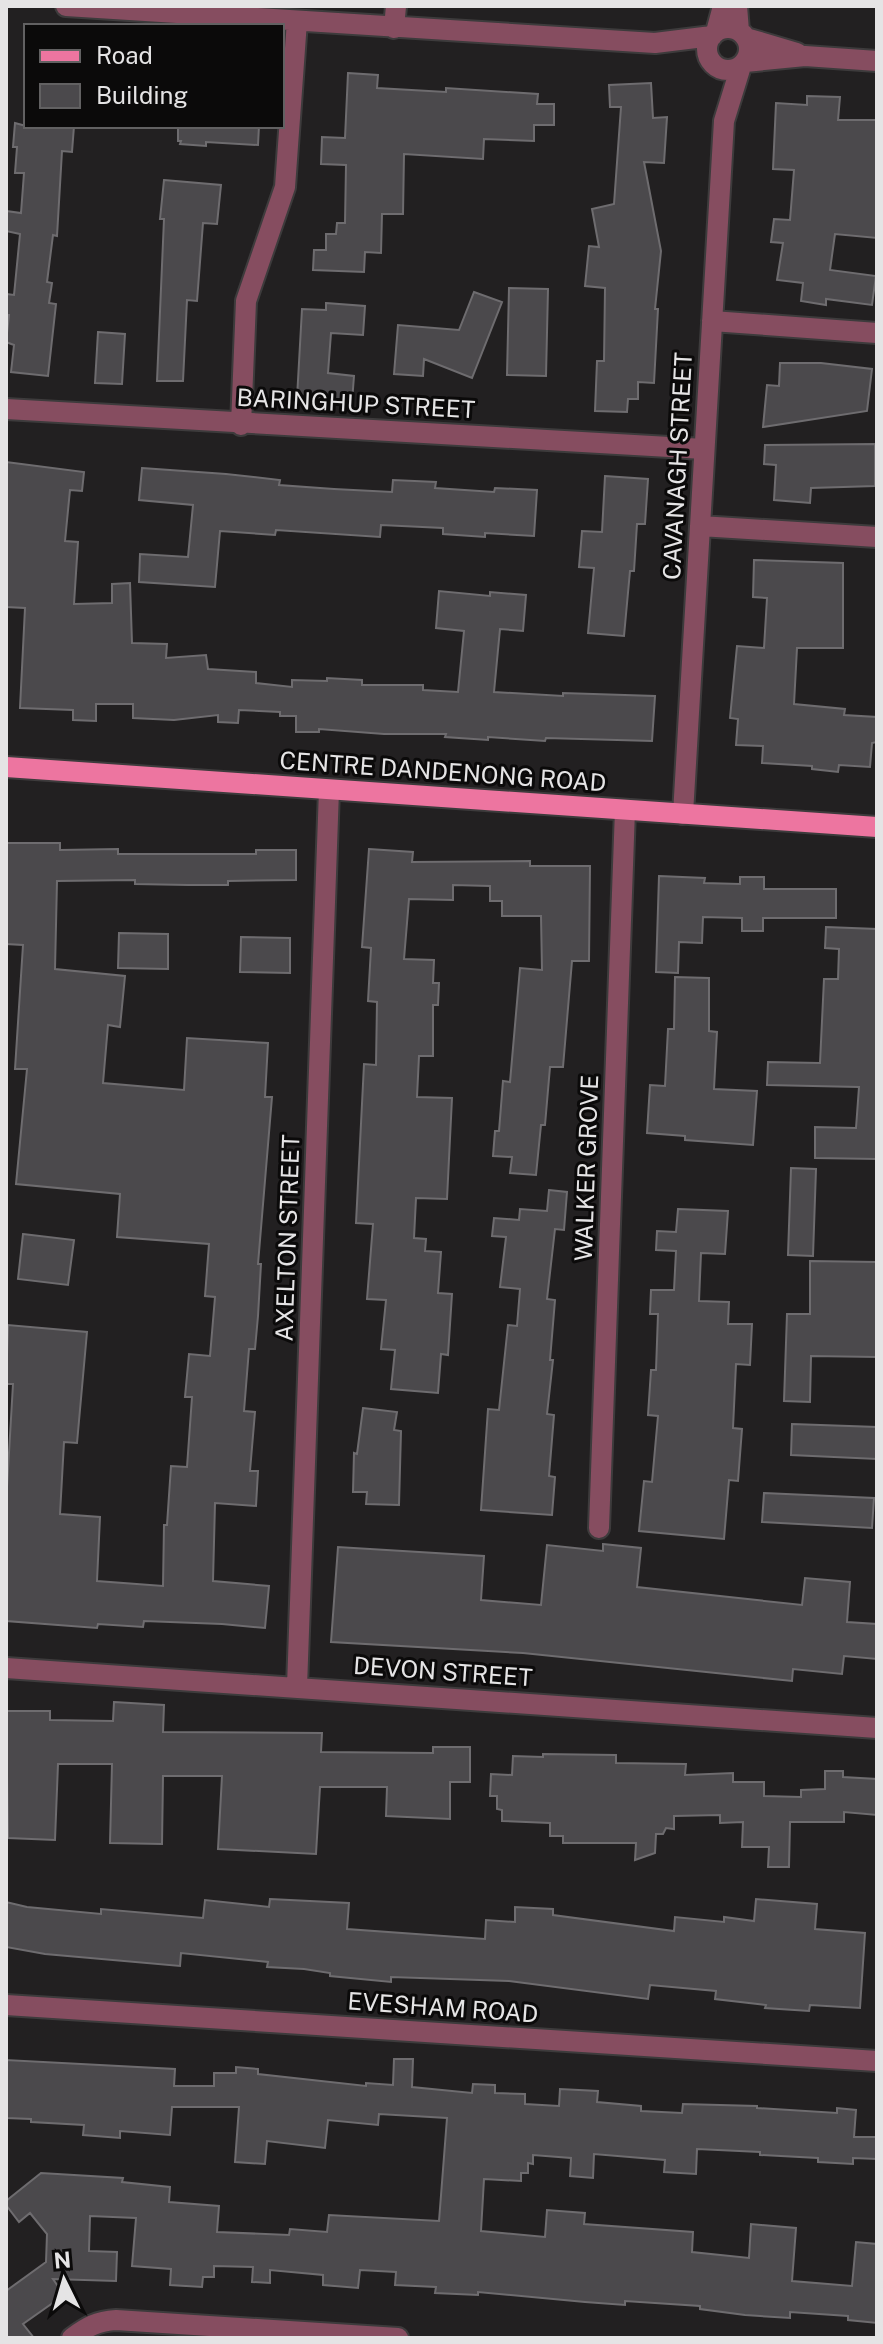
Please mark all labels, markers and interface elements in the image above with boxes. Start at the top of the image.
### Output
legend [24,24,284,128]
text: Road [96,41,153,69]
text: Building [96,81,188,109]
street label: CAVANAGH STREET [657,352,697,580]
street label: BARINGHUP STREET [236,383,476,423]
street label: CENTRE DANDENONG ROAD [279,746,607,796]
street label: WALKER GROVE [569,1074,603,1262]
street label: AXELTON STREET [269,1134,305,1342]
street label: DEVON STREET [352,1651,534,1691]
street label: EVESHAM ROAD [347,1986,539,2028]
north arrow [24,2240,104,2320]
text: N [53,2246,72,2274]

